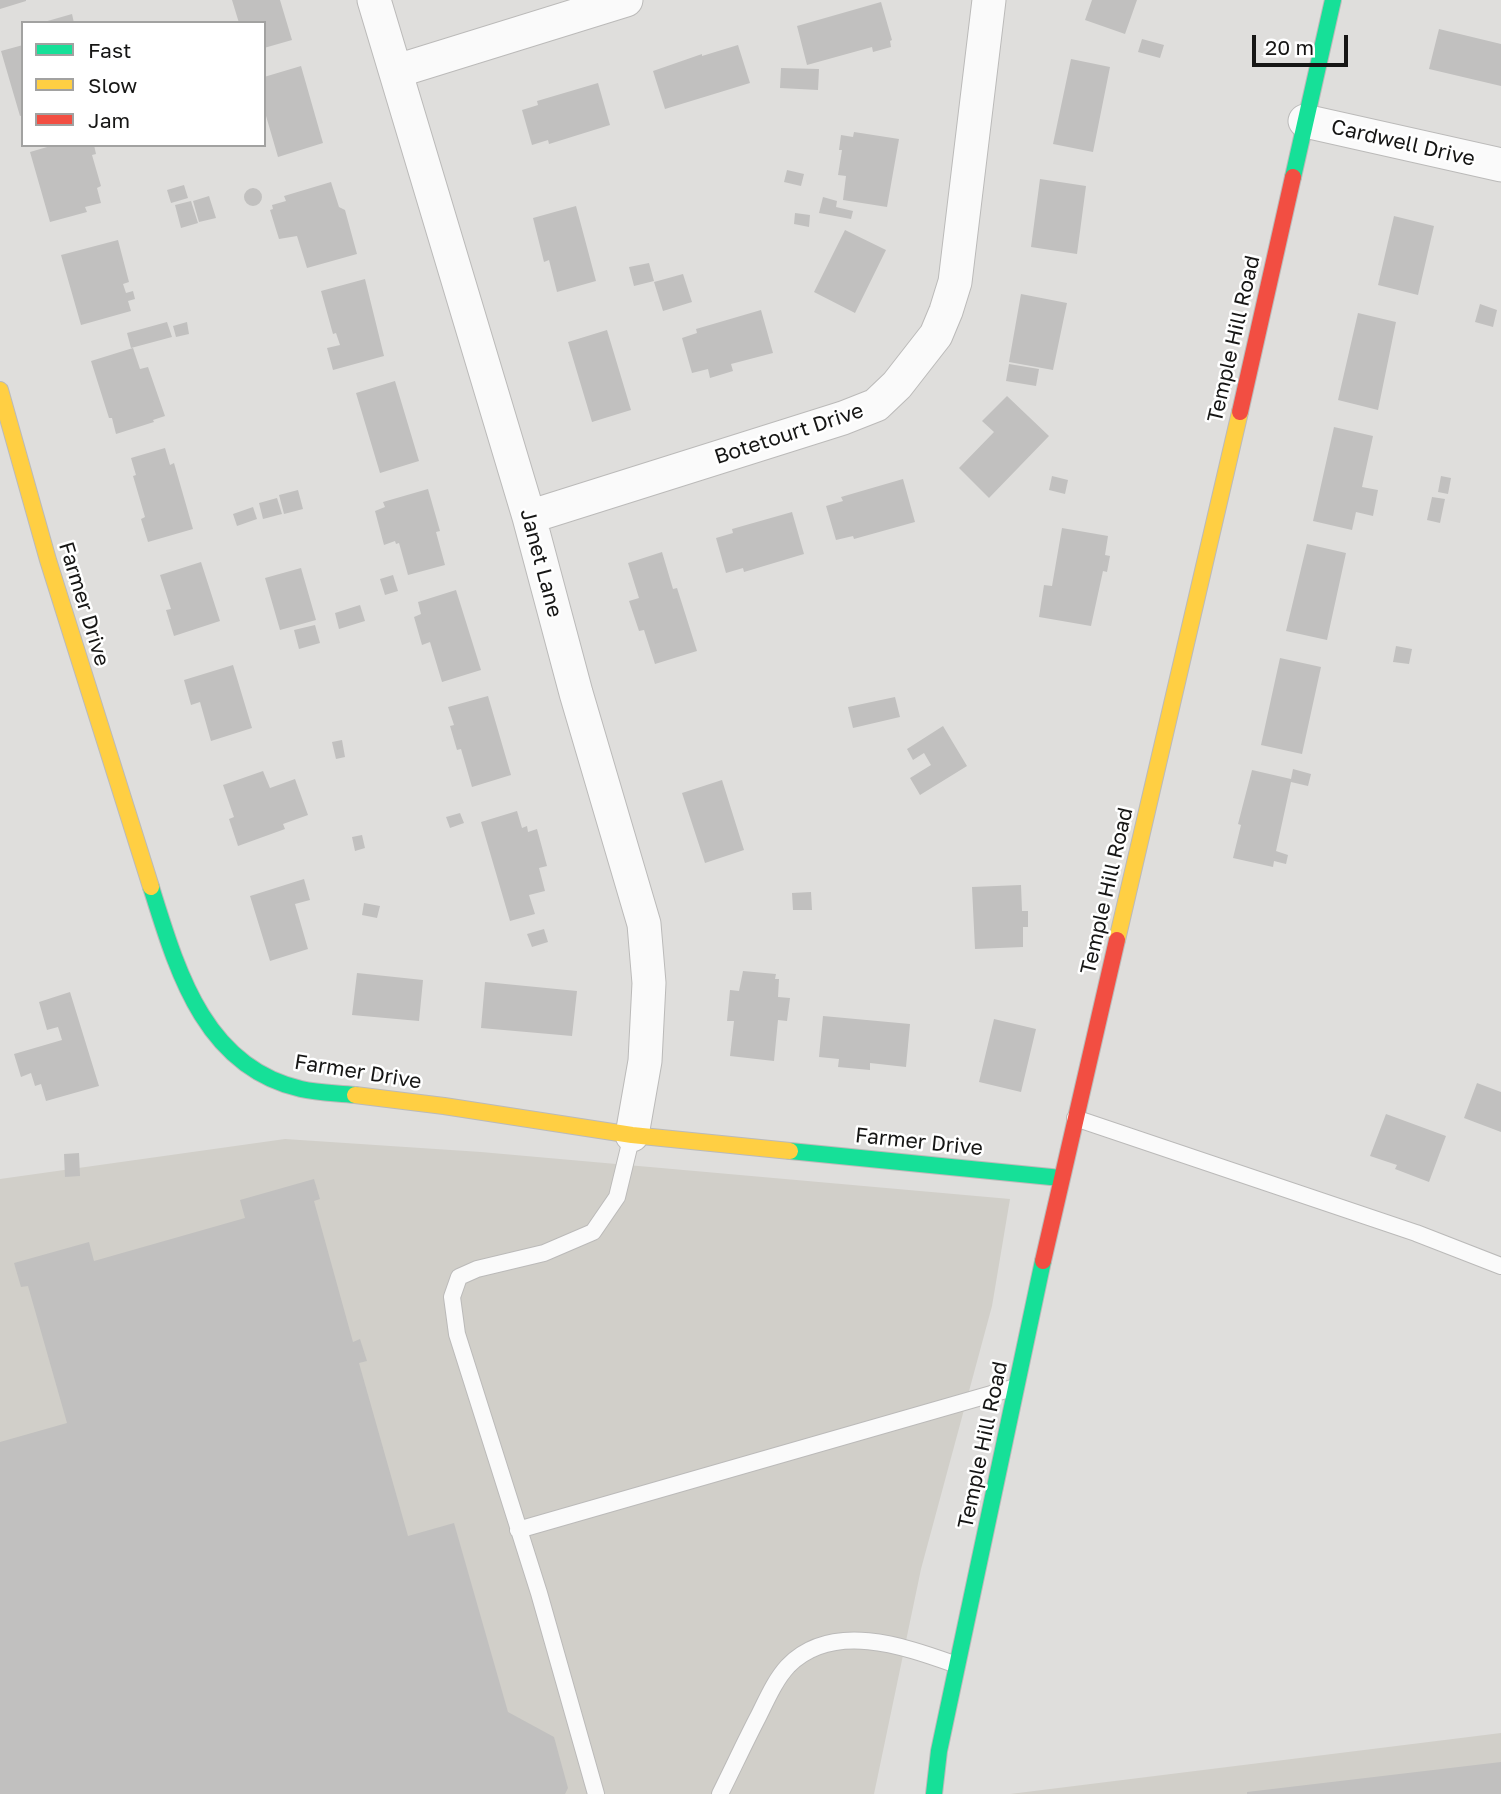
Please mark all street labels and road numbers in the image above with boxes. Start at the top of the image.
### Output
street label: Cardwell Drive [1329,114,1477,172]
street label: Temple Hill Road [1203,253,1265,425]
street label: Botetourt Drive [711,398,867,470]
street label: Janet Lane [514,506,568,620]
street label: Farmer Drive [53,539,115,669]
street label: Temple Hill Road [1076,805,1138,977]
street label: Farmer Drive [293,1050,423,1094]
street label: Farmer Drive [854,1123,984,1161]
street label: Temple Hill Road [953,1359,1013,1531]

